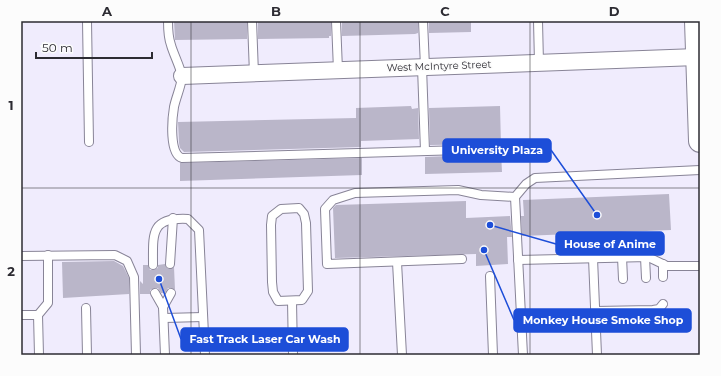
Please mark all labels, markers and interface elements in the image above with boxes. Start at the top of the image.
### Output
text: A [101,3,113,19]
text: B [271,3,281,19]
text: C [440,3,450,19]
text: D [609,3,620,19]
scale bar [36,34,152,60]
text: 50 m [42,40,73,55]
street label: West McIntyre Street [386,58,492,74]
text: 1 [8,97,14,113]
callout: University Plaza [443,139,551,162]
text: University Plaza [451,143,543,157]
callout: House of Anime [556,232,664,255]
text: House of Anime [564,237,656,251]
text: 2 [7,263,15,279]
callout: Monkey House Smoke Shop [514,309,691,332]
text: Monkey House Smoke Shop [523,313,684,327]
callout: Fast Track Laser Car Wash [181,328,348,351]
text: Fast Track Laser Car Wash [189,332,341,346]

